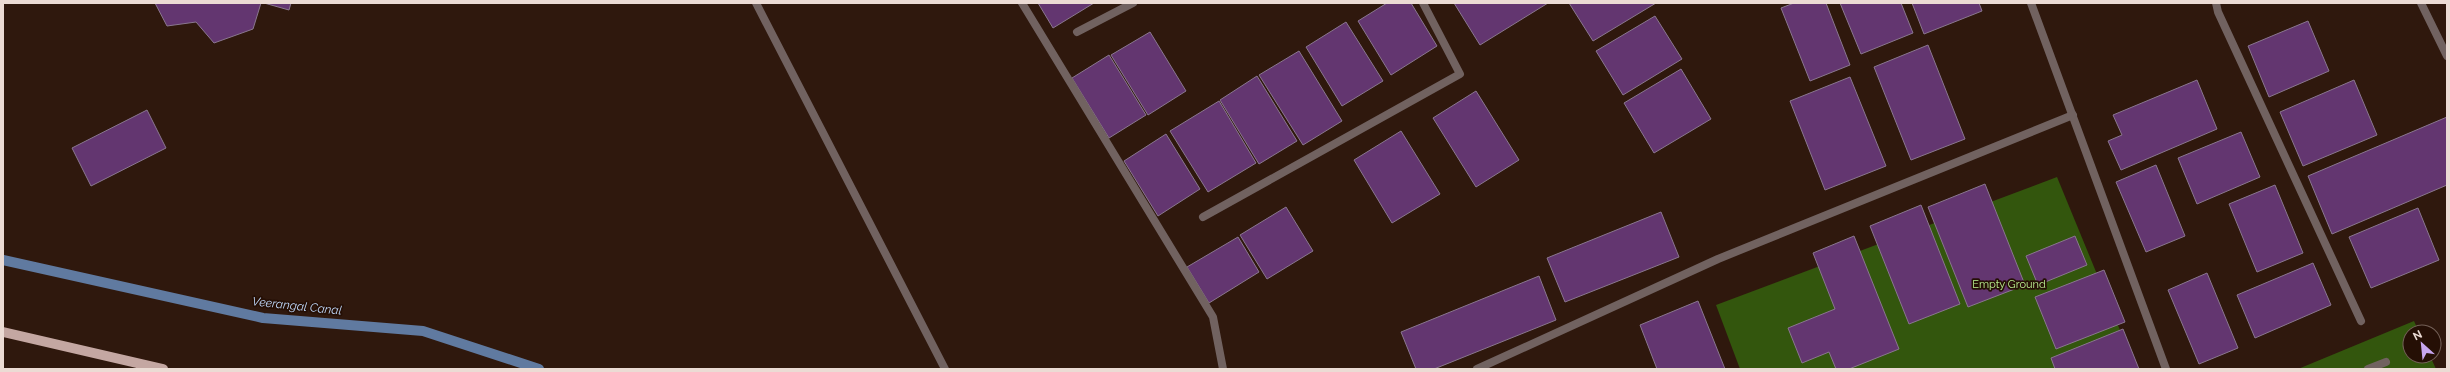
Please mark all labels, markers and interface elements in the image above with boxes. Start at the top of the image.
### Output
park label: Empty Ground [1972,278,2046,291]
water label: Veerangal Canal [252,294,342,318]
north arrow [2402,324,2442,364]
text: N [2411,328,2424,343]

